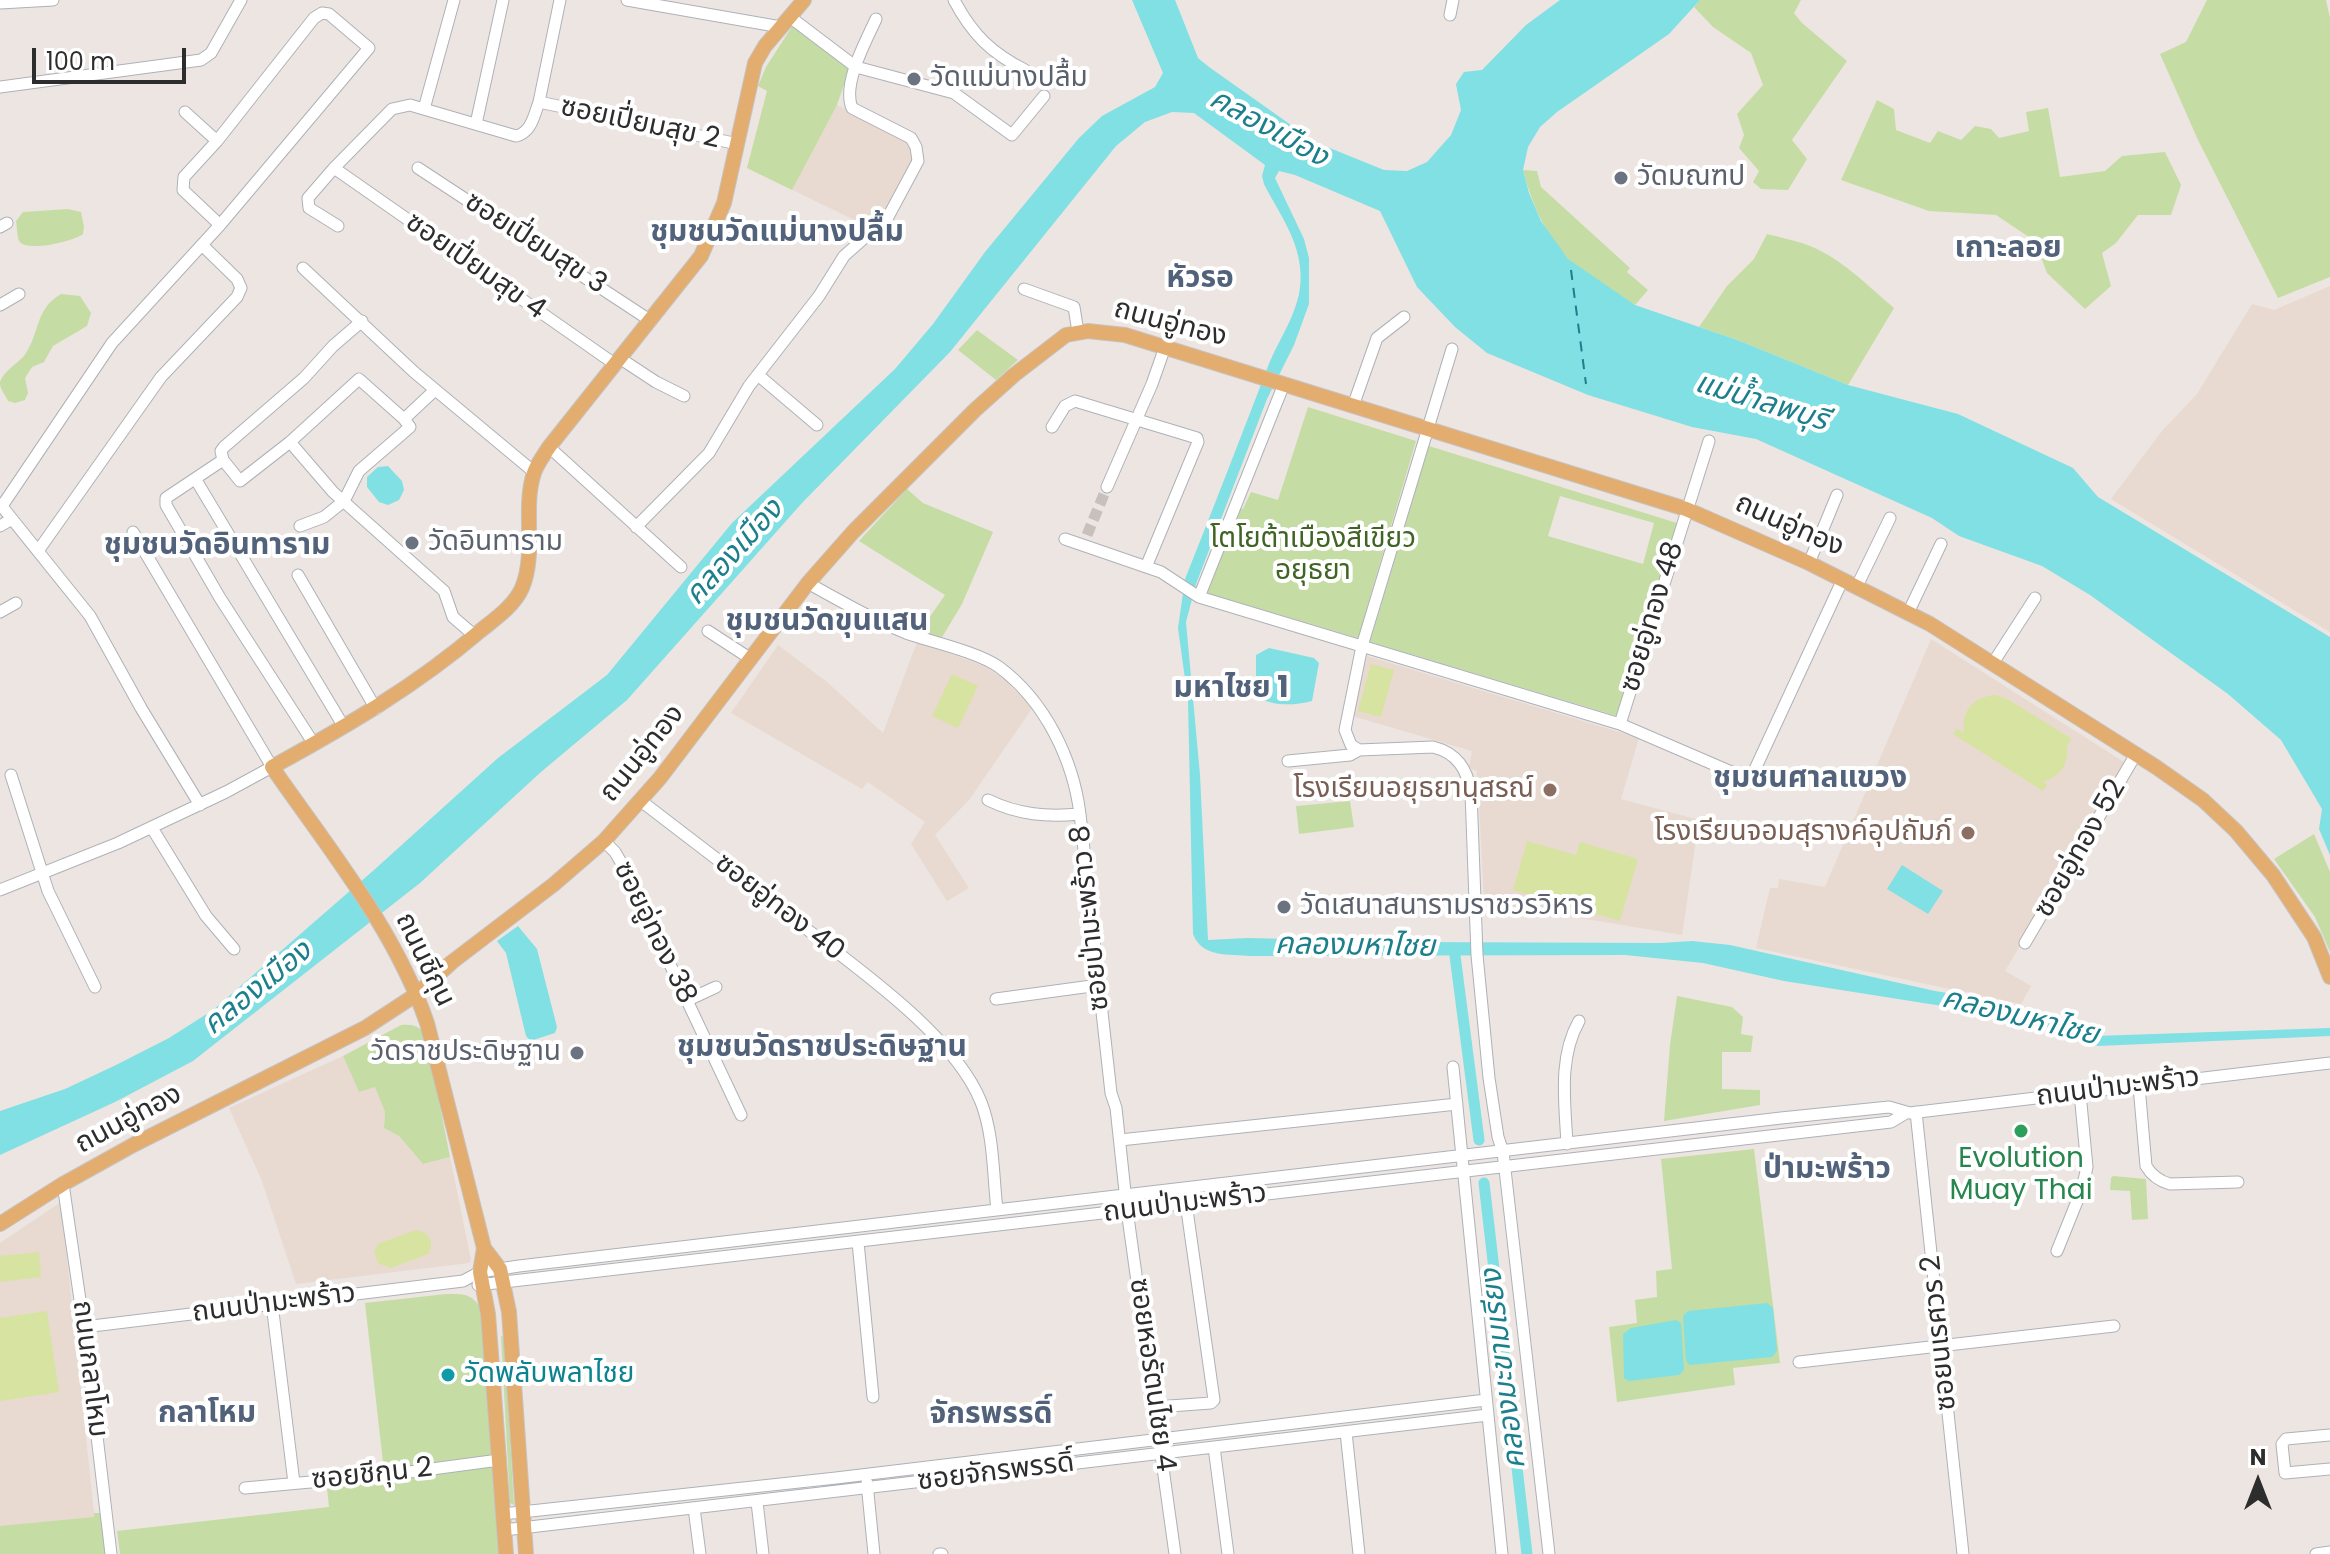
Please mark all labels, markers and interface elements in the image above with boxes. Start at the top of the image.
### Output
scale bar [36,32,190,82]
text: 100 m [46,45,115,78]
place label: วัดแม่นางปลื้ม [930,62,1088,96]
marker: วัดแม่นางปลื้ม [905,70,923,88]
water label: คลองเมือง [1203,82,1333,176]
street label: ซอยเปี่ยมสุข 2 [557,91,723,157]
place label: วัดมณฑป [1637,161,1745,195]
marker: วัดมณฑป [1612,169,1630,187]
street label: ซอยเปี่ยมสุข 3 [458,186,612,302]
street label: ซอยเปี่ยมสุข 4 [398,206,552,328]
district label: ชุมชนวัดแม่นางปลื้ม [650,215,904,251]
district label: เกาะลอย [1954,231,2062,267]
district label: หัวรอ [1166,261,1234,297]
street label: ถนนอู่ทอง [1110,293,1230,355]
water label: แม่น้ำลพบุรี [1690,366,1832,440]
street label: ถนนอู่ทอง [1729,487,1849,565]
water label: คลองเมือง [678,493,792,613]
park label: โตโยต้าเมืองสีเขียว อยุธยา [1210,523,1416,589]
place label: วัดอินทาราม [428,526,563,560]
district label: ชุมชนวัดอินทาราม [104,528,330,564]
marker: วัดอินทาราม [403,534,421,552]
street label: ซอยอู่ทอง 48 [1614,538,1692,696]
district label: ชุมชนวัดขุนแสน [726,604,928,640]
district label: มหาไชย 1 [1174,671,1288,707]
street label: ถนนอู่ทอง [594,699,692,809]
district label: ชุมชนศาลแขวง [1713,761,1907,797]
place label: โรงเรียนอยุธยานุสรณ์ [1293,773,1534,807]
street label: ซอยอู่ทอง 52 [2028,774,2134,924]
marker: โรงเรียนอยุธยานุสรณ์ [1541,781,1559,799]
place label: โรงเรียนจอมสุรางค์อุปถัมภ์ [1654,816,1952,850]
street label: ซอยป่ามะพร้าว 8 [1065,823,1117,1013]
marker: โรงเรียนจอมสุรางค์อุปถัมภ์ [1959,824,1977,842]
street label: ซอยอู่ทอง 40 [708,847,850,969]
street label: ซอยอู่ทอง 38 [605,856,703,1010]
place label: วัดเสนาสนารามราชวรวิหาร [1300,890,1593,924]
marker: วัดเสนาสนารามราชวรวิหาร [1275,898,1293,916]
street label: ถนนชีกุน [387,907,461,1013]
water label: คลองมหาไชย [1275,928,1435,966]
water label: คลองเมือง [196,934,320,1044]
water label: คลองมหาไชย [1938,981,2102,1055]
district label: ชุมชนวัดราชประดิษฐาน [677,1030,967,1066]
place label: วัดราชประดิษฐาน [370,1036,561,1070]
marker: วัดราชประดิษฐาน [568,1044,586,1062]
street label: ถนนป่ามะพร้าว [2034,1061,2202,1115]
street label: ถนนอู่ทอง [70,1078,188,1162]
marker: Evolution Muay Thai [2012,1122,2030,1140]
place label: Evolution Muay Thai [1949,1143,2093,1209]
district label: ป่ามะพร้าว [1763,1152,1891,1188]
street label: ถนนป่ามะพร้าว [1101,1177,1269,1231]
street label: ซอยนเรศวร 2 [1915,1254,1965,1412]
water label: คลองมะขามเรียง [1475,1267,1535,1471]
street label: ซอยหอรัตนไชย 4 [1121,1276,1181,1474]
street label: ถนนป่ามะพร้าว [190,1277,358,1331]
street label: ถนนกลาโหม [64,1299,114,1439]
place label: วัดพลับพลาไชย [464,1358,634,1392]
marker: วัดพลับพลาไชย [439,1366,457,1384]
district label: กลาโหม [158,1396,256,1432]
district label: จักรพรรดิ์ [930,1397,1052,1433]
north arrow [2218,1442,2298,1522]
text: N [2250,1442,2266,1473]
street label: ซอยจักรพรรดิ์ [916,1447,1076,1499]
street label: ซอยชีกุน 2 [310,1452,434,1498]

